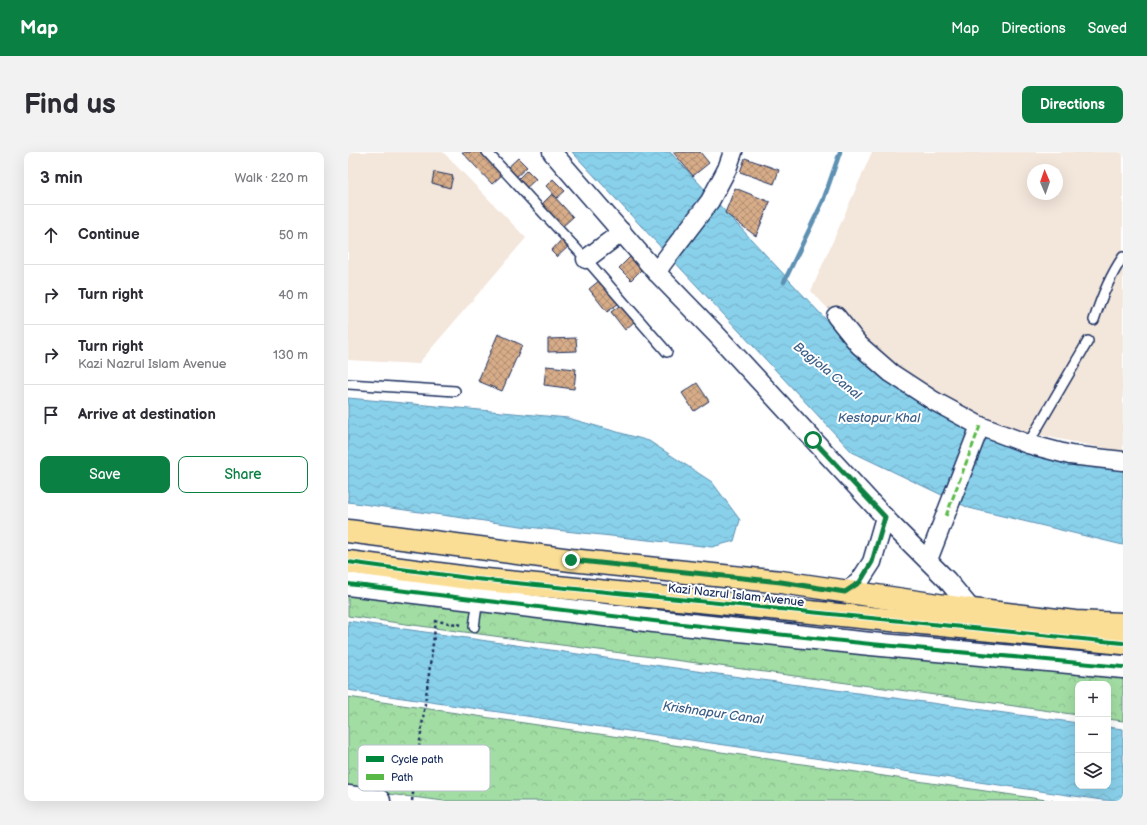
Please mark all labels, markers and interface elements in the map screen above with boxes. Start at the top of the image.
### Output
text: Map [20,17,58,40]
text: Map [951,20,979,37]
text: Directions [1001,20,1066,37]
text: Saved [1088,20,1127,37]
button: Directions [1022,86,1123,123]
text: Find us [24,88,116,121]
north arrow [1027,164,1063,200]
text: 3 min [40,168,83,188]
text: Walk · 220 m [235,170,308,186]
icon: ahead [40,224,62,246]
text: Continue [78,225,140,244]
text: 50 m [279,227,308,243]
icon: right [40,284,62,306]
text: Turn right [78,285,143,304]
text: 40 m [278,287,308,303]
text: Turn right [78,337,143,356]
water label: Bagjola Canal [790,339,865,404]
icon: right [40,344,62,366]
text: 130 m [273,347,308,363]
text: Kazi Nazrul Islam Avenue [78,356,227,372]
icon: arrive [40,404,62,426]
text: Arrive at destination [78,405,216,424]
water label: Kestopur Khal [838,410,921,426]
route start [804,431,822,449]
button: Save [40,456,170,493]
button: Share [178,456,308,493]
route end [562,551,580,569]
street label: Kazi Nazrul Islam Avenue [667,581,805,610]
map controls [1075,681,1111,789]
button: + [1075,681,1111,717]
water label: Krishnapur Canal [662,698,765,728]
button: − [1075,717,1111,753]
legend [358,745,490,791]
text: Cycle path [391,753,443,766]
button: layers [1075,753,1111,789]
text: Path [391,771,413,784]

